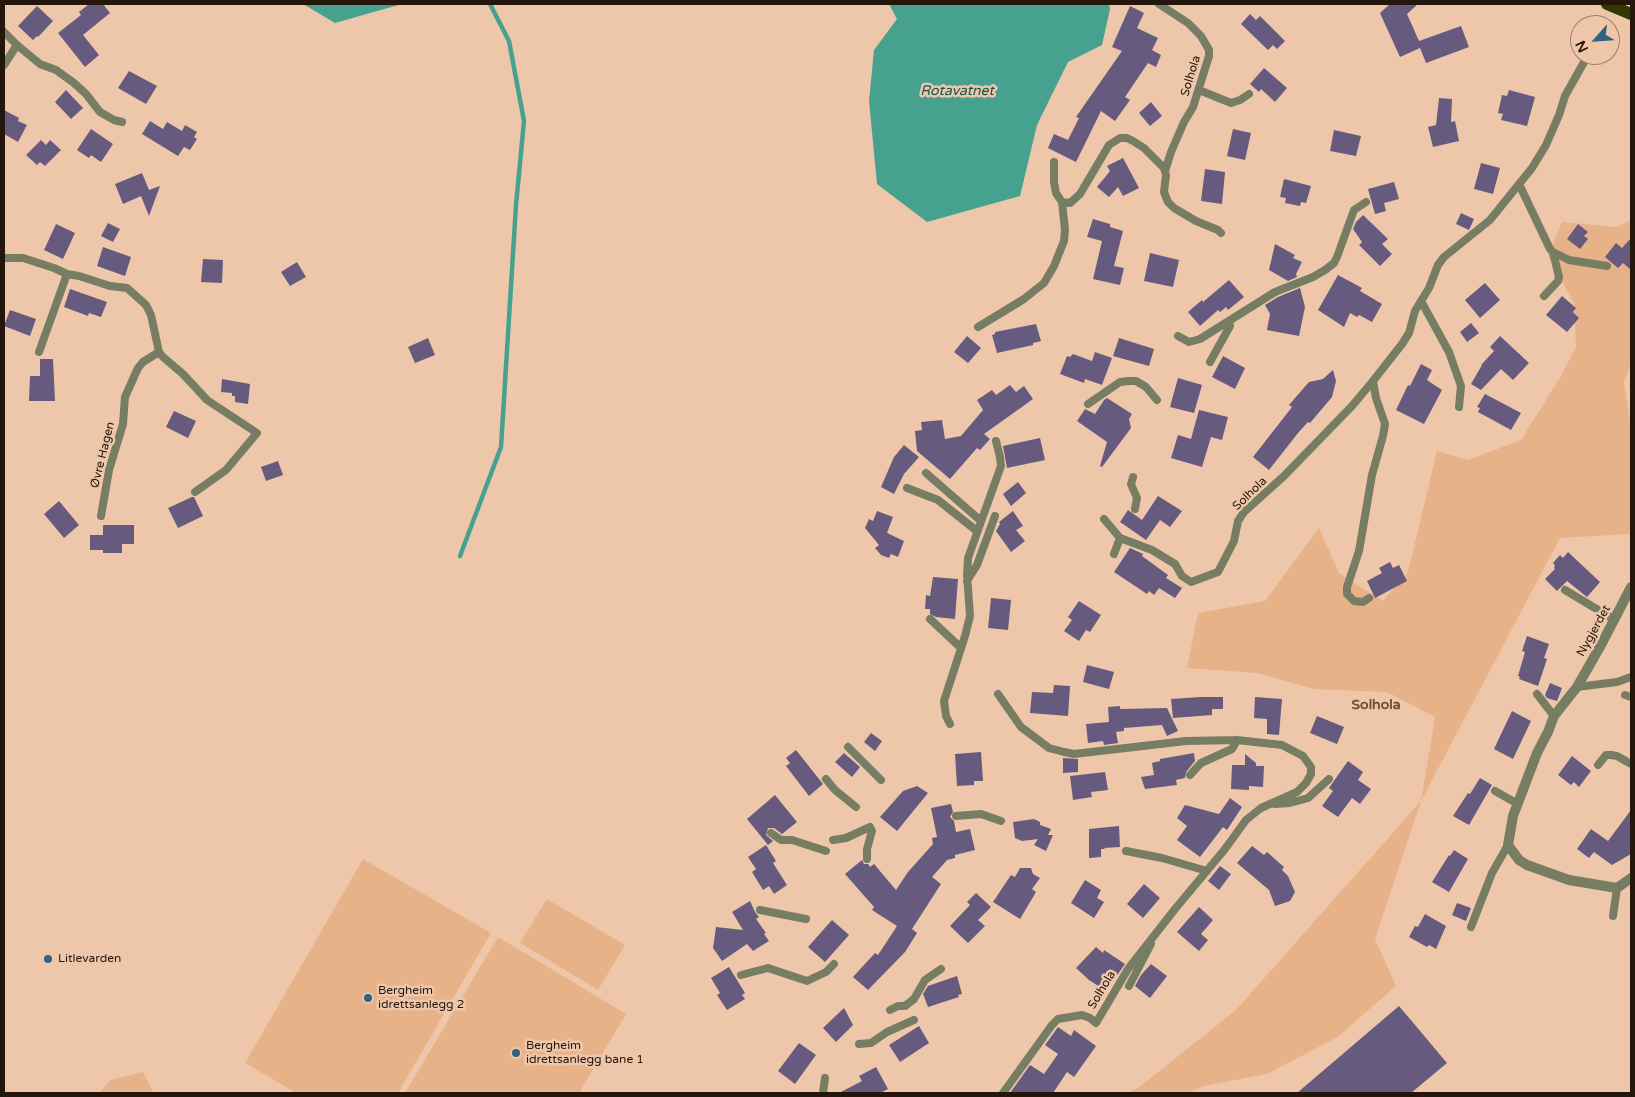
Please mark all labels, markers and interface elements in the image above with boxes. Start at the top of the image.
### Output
north arrow [1570,15,1620,65]
text: N [1572,38,1592,55]
street label: Solhola [1178,54,1204,98]
water label: Rotavatnet [920,83,994,99]
street label: Øvre Hagen [88,420,118,490]
street label: Solhola [1230,474,1270,514]
street label: Nygjerdet [1574,603,1614,659]
district label: Solhola [1351,697,1401,713]
place label: Litlevarden [58,952,121,966]
marker: Litlevarden [42,953,54,965]
street label: Solhola [1085,968,1119,1012]
place label: Bergheim idrettsanlegg 2 [378,984,464,1012]
marker: Bergheim idrettsanlegg 2 [362,992,374,1004]
place label: Bergheim idrettsanlegg bane 1 [526,1039,644,1067]
marker: Bergheim idrettsanlegg bane 1 [510,1047,522,1059]

